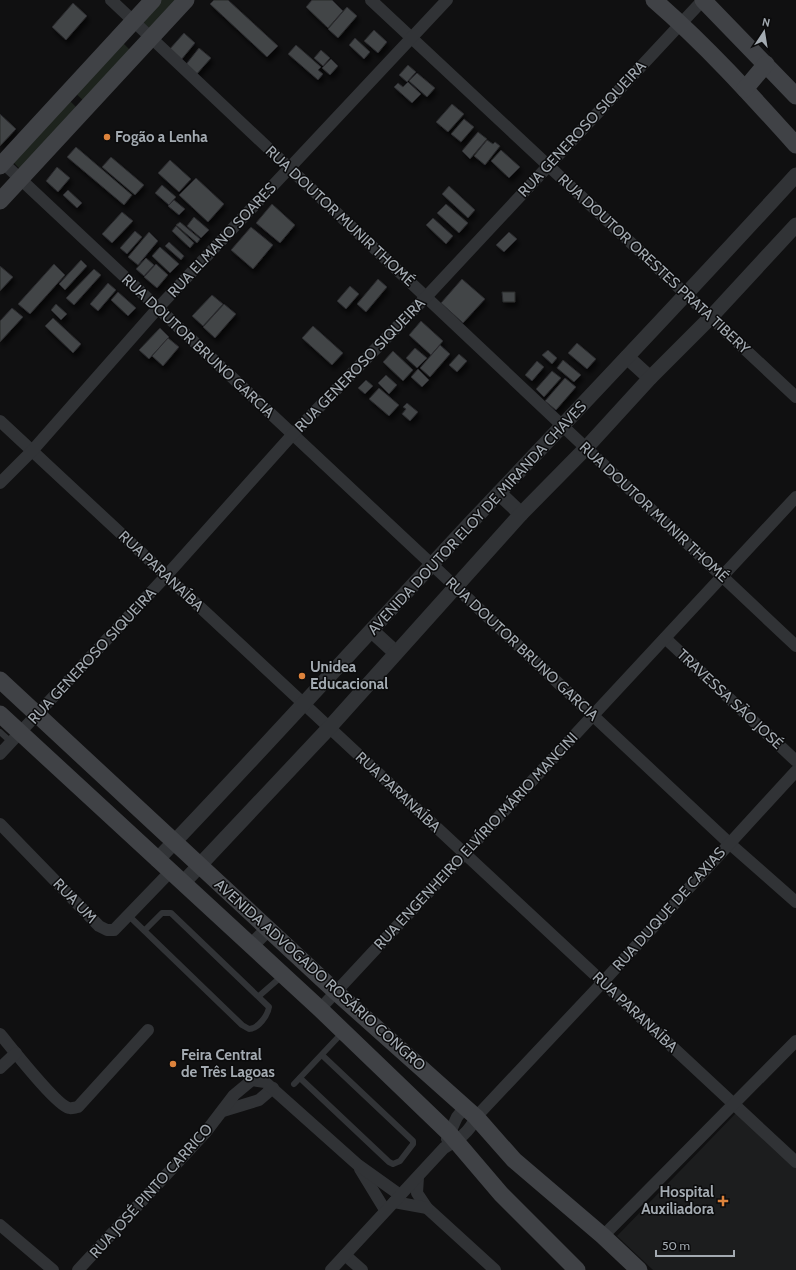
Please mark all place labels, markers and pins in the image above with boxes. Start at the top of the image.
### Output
place label: Fogão a Lenha [115,128,208,146]
marker: Fogão a Lenha [102,132,112,142]
place label: Unidea Educacional [310,658,388,693]
marker: Unidea Educacional [297,671,307,681]
place label: Feira Central de Três Lagoas [181,1046,275,1081]
marker: Feira Central de Três Lagoas [168,1059,178,1069]
place label: Hospital Auxiliadora [641,1183,715,1218]
marker: Hospital Auxiliadora [717,1195,729,1207]

